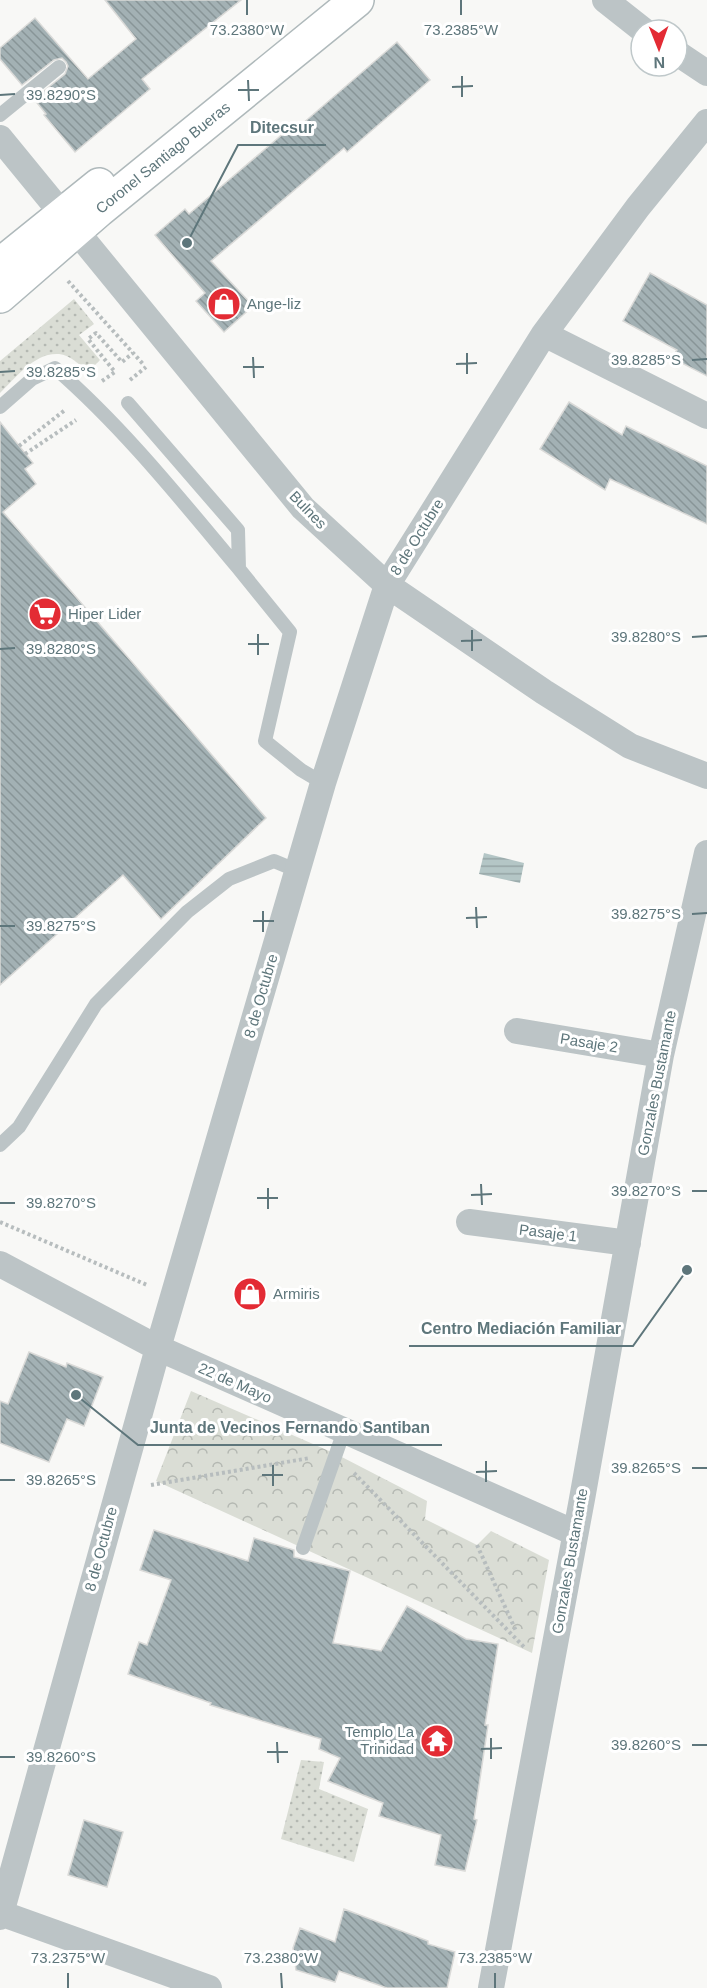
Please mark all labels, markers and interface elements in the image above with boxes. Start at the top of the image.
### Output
north arrow [629,18,689,78]
text: 73.2380°W [210,21,285,38]
text: 73.2385°W [424,21,499,38]
text: N [653,54,665,71]
text: 39.8290°S [26,86,96,103]
street label: Coronel Santiago Bueras [92,98,233,217]
callout: Ditecsur [238,111,326,145]
text: Ditecsur [250,119,314,136]
shop icon: Ange-liz [206,286,242,322]
place label: Ange-liz [247,295,301,312]
text: 39.8285°S [611,351,681,368]
text: 39.8285°S [26,363,96,380]
street label: Bulnes [286,487,330,532]
street label: 8 de Octubre [386,495,447,578]
supermarket icon: Hiper Lider [27,596,63,632]
place label: Hiper Lider [68,605,141,622]
text: 39.8280°S [611,628,681,645]
text: 39.8280°S [26,640,96,657]
text: 39.8275°S [611,905,681,922]
text: 39.8275°S [26,917,96,934]
street label: 8 de Octubre [240,952,281,1040]
street label: Gonzales Bustamante [634,1009,679,1157]
street label: Pasaje 2 [559,1030,619,1055]
text: 39.8270°S [611,1182,681,1199]
text: 39.8270°S [26,1194,96,1211]
street label: Pasaje 1 [518,1221,578,1244]
shop icon: Armiris [232,1276,268,1312]
place label: Armiris [273,1285,320,1302]
callout: Centro Mediación Familiar [409,1312,633,1346]
text: Centro Mediación Familiar [421,1320,621,1337]
street label: 22 de Mayo [196,1359,274,1406]
callout: Junta de Vecinos Fernando Santiban [138,1411,442,1445]
text: Junta de Vecinos Fernando Santiban [150,1419,430,1436]
text: 39.8265°S [611,1459,681,1476]
text: 39.8265°S [26,1471,96,1488]
street label: Gonzales Bustamante [548,1487,591,1635]
street label: 8 de Octubre [81,1505,120,1593]
place label: Templo La Trinidad [345,1723,415,1757]
temple icon: Templo La Trinidad [419,1723,455,1759]
text: 39.8260°S [611,1736,681,1753]
text: 39.8260°S [26,1748,96,1765]
text: 73.2375°W [31,1949,106,1966]
text: 73.2380°W [244,1949,319,1966]
text: 73.2385°W [458,1949,533,1966]

